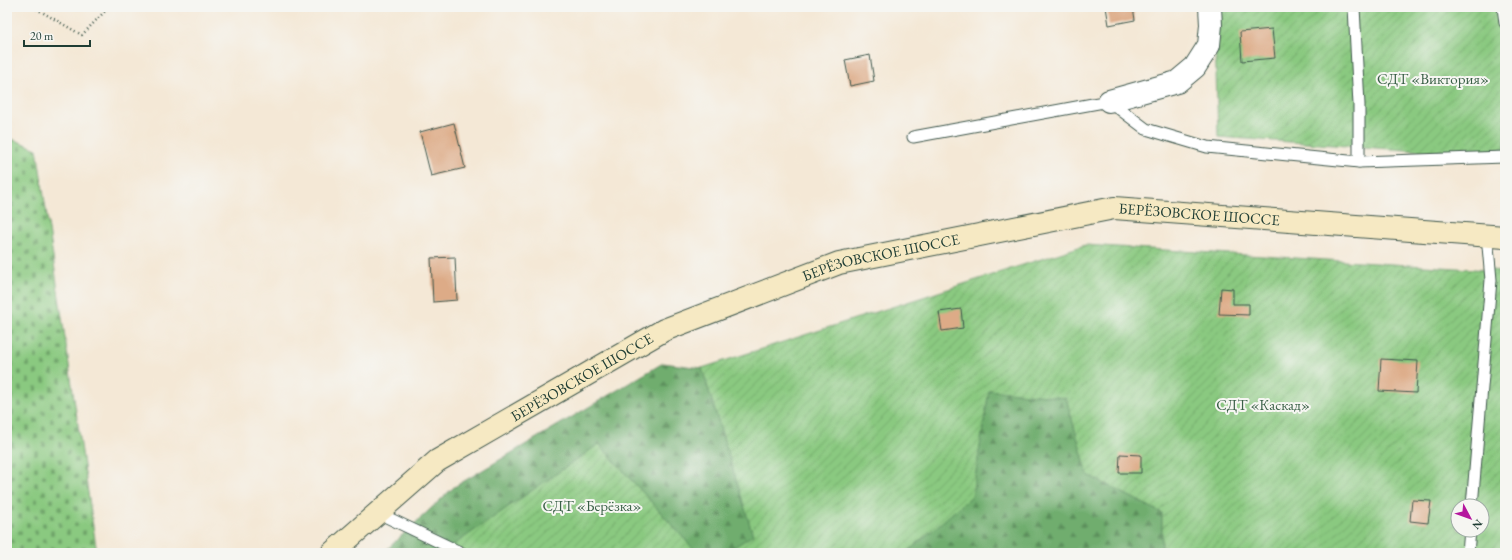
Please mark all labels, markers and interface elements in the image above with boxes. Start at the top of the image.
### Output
scale bar [24,22,90,48]
text: 20 m [30,28,54,44]
park label: СДТ «Виктория» [1377,69,1489,88]
street label: БЕРЁЗОВСКОЕ ШОССЕ [1118,198,1281,229]
street label: БЕРЁЗОВСКОЕ ШОССЕ [799,229,962,285]
street label: БЕРЁЗОВСКОЕ ШОССЕ [507,328,657,425]
park label: СДТ «Каскад» [1216,395,1310,414]
park label: СДТ «Берёзка» [542,496,642,515]
north arrow [1450,498,1490,538]
text: N [1469,517,1486,533]

